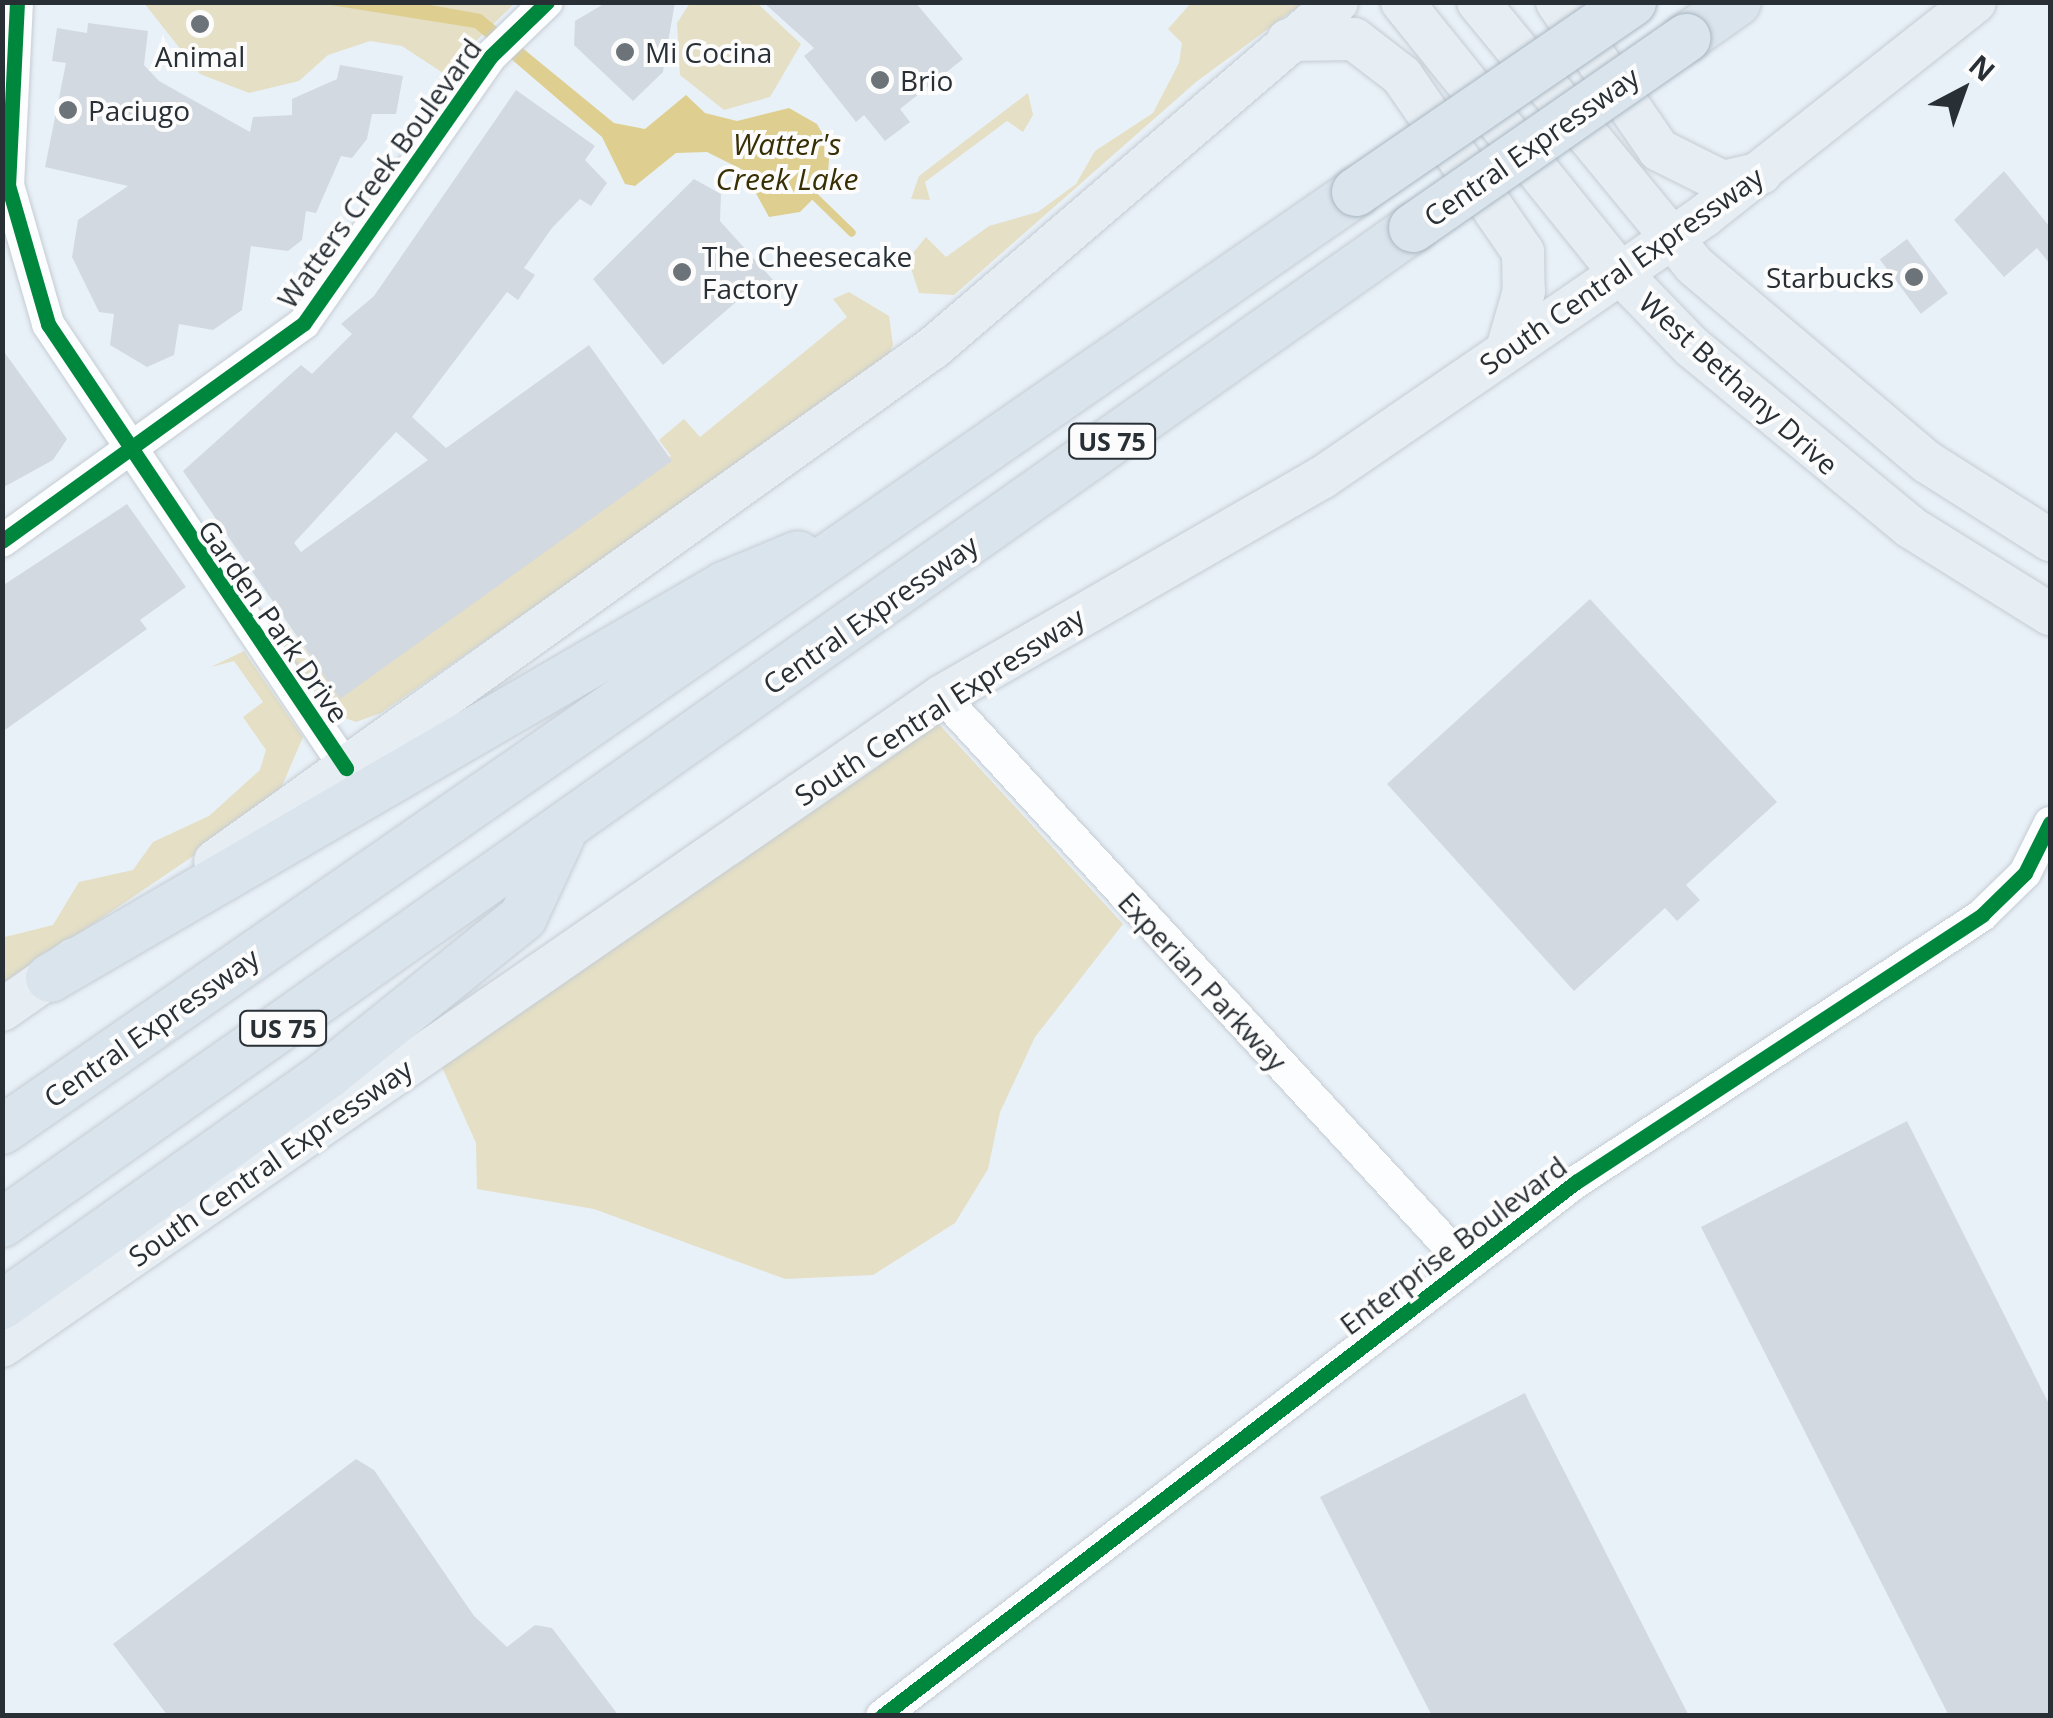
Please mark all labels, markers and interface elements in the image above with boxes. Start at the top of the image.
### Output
marker: Animal [189,13,211,35]
street label: Watters Creek Boulevard [270,32,488,314]
place label: Mi Cocina [645,35,772,69]
place label: Animal [155,39,245,73]
north arrow [1913,40,2013,140]
marker: Mi Cocina [614,41,636,63]
text: N [1962,46,2004,89]
street label: Central Expressway [1417,59,1645,233]
place label: Brio [900,63,953,97]
marker: Brio [869,69,891,91]
place label: Paciugo [88,93,190,127]
marker: Paciugo [57,99,79,121]
water label: Watter's Creek Lake [716,126,858,196]
street label: South Central Expressway [1473,159,1769,381]
place label: The Cheesecake Factory [702,239,912,305]
place label: Starbucks [1766,260,1894,294]
marker: The Cheesecake Factory [671,261,693,283]
marker: Starbucks [1903,266,1925,288]
street label: West Bethany Drive [1633,285,1845,481]
road number: US 75 [1067,421,1157,461]
street label: Garden Park Drive [192,513,356,729]
street label: Central Expressway [756,527,984,701]
street label: South Central Expressway [788,600,1090,812]
street label: Experian Parkway [1112,885,1294,1077]
street label: Central Expressway [37,940,265,1114]
road number: US 75 [238,1008,328,1048]
street label: South Central Expressway [122,1051,418,1273]
street label: Enterprise Boulevard [1333,1149,1573,1341]

